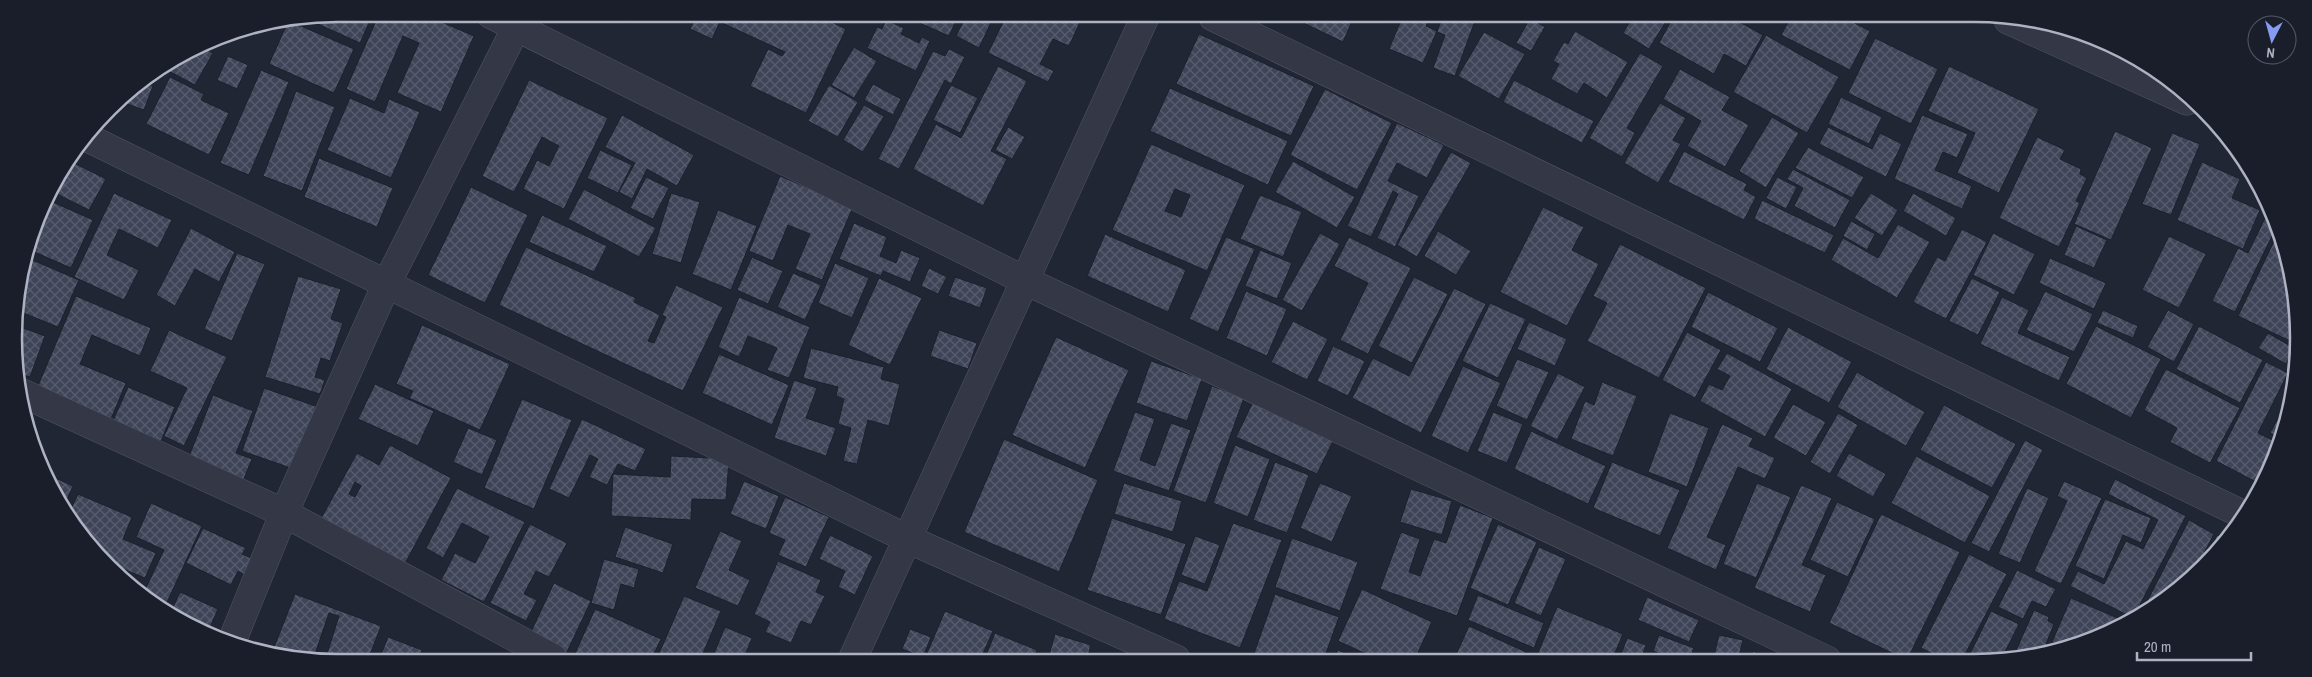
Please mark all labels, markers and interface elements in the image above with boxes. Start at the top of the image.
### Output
north arrow [2247,15,2297,65]
text: N [2266,44,2276,62]
scale bar [2137,630,2251,662]
text: 20 m [2144,636,2171,657]

